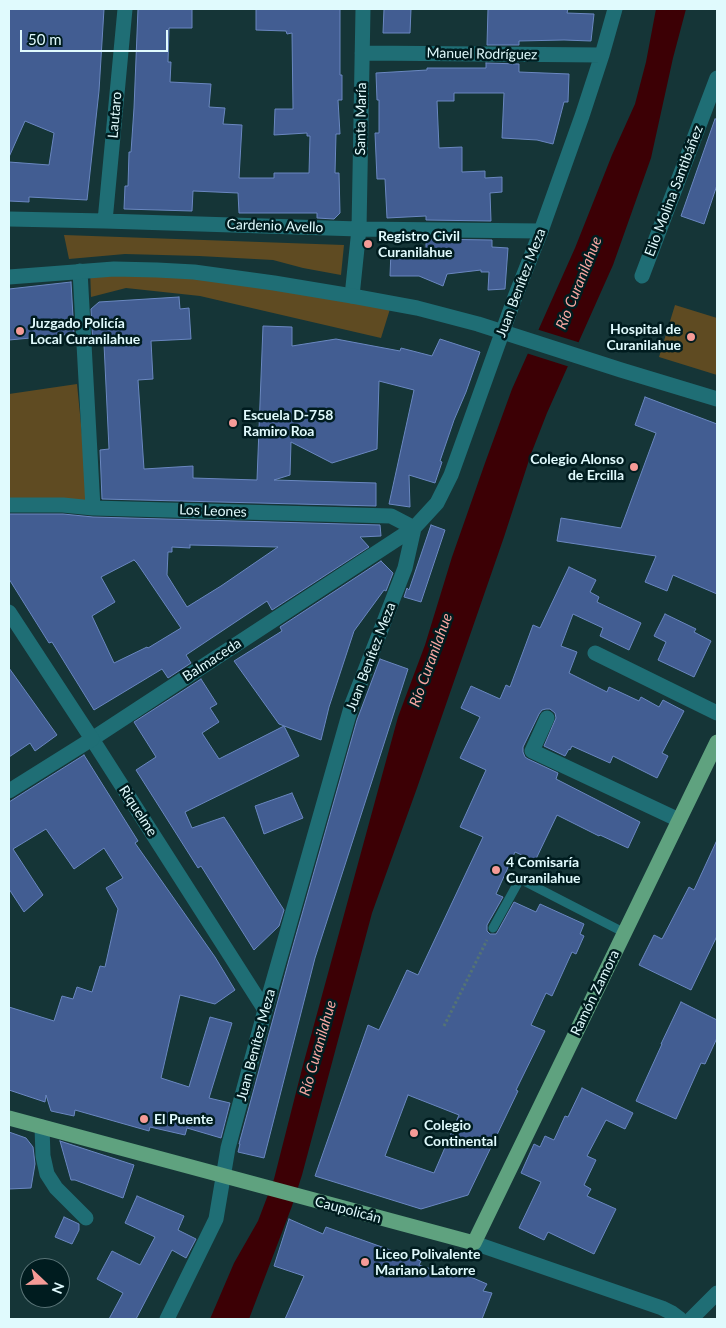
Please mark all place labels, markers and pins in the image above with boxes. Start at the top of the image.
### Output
place label: Registro Civil Curanilahue [378,228,460,260]
marker: Registro Civil Curanilahue [362,238,374,250]
place label: Juzgado Policía Local Curanilahue [30,315,140,348]
place label: Hospital de Curanilahue [606,321,681,354]
marker: Juzgado Policía Local Curanilahue [14,325,26,337]
marker: Hospital de Curanilahue [685,331,697,343]
place label: Escuela D-758 Ramiro Roa [243,407,333,440]
marker: Escuela D-758 Ramiro Roa [227,417,239,429]
place label: Colegio Alonso de Ercilla [530,451,624,484]
marker: Colegio Alonso de Ercilla [628,461,640,473]
place label: 4 Comisaría Curanilahue [506,854,581,886]
marker: 4 Comisaría Curanilahue [490,864,502,876]
place label: El Puente [154,1111,213,1127]
marker: El Puente [138,1113,150,1125]
place label: Colegio Continental [424,1117,497,1150]
marker: Colegio Continental [408,1127,420,1139]
place label: Liceo Polivalente Mariano Latorre [375,1246,480,1278]
marker: Liceo Polivalente Mariano Latorre [359,1256,371,1268]

